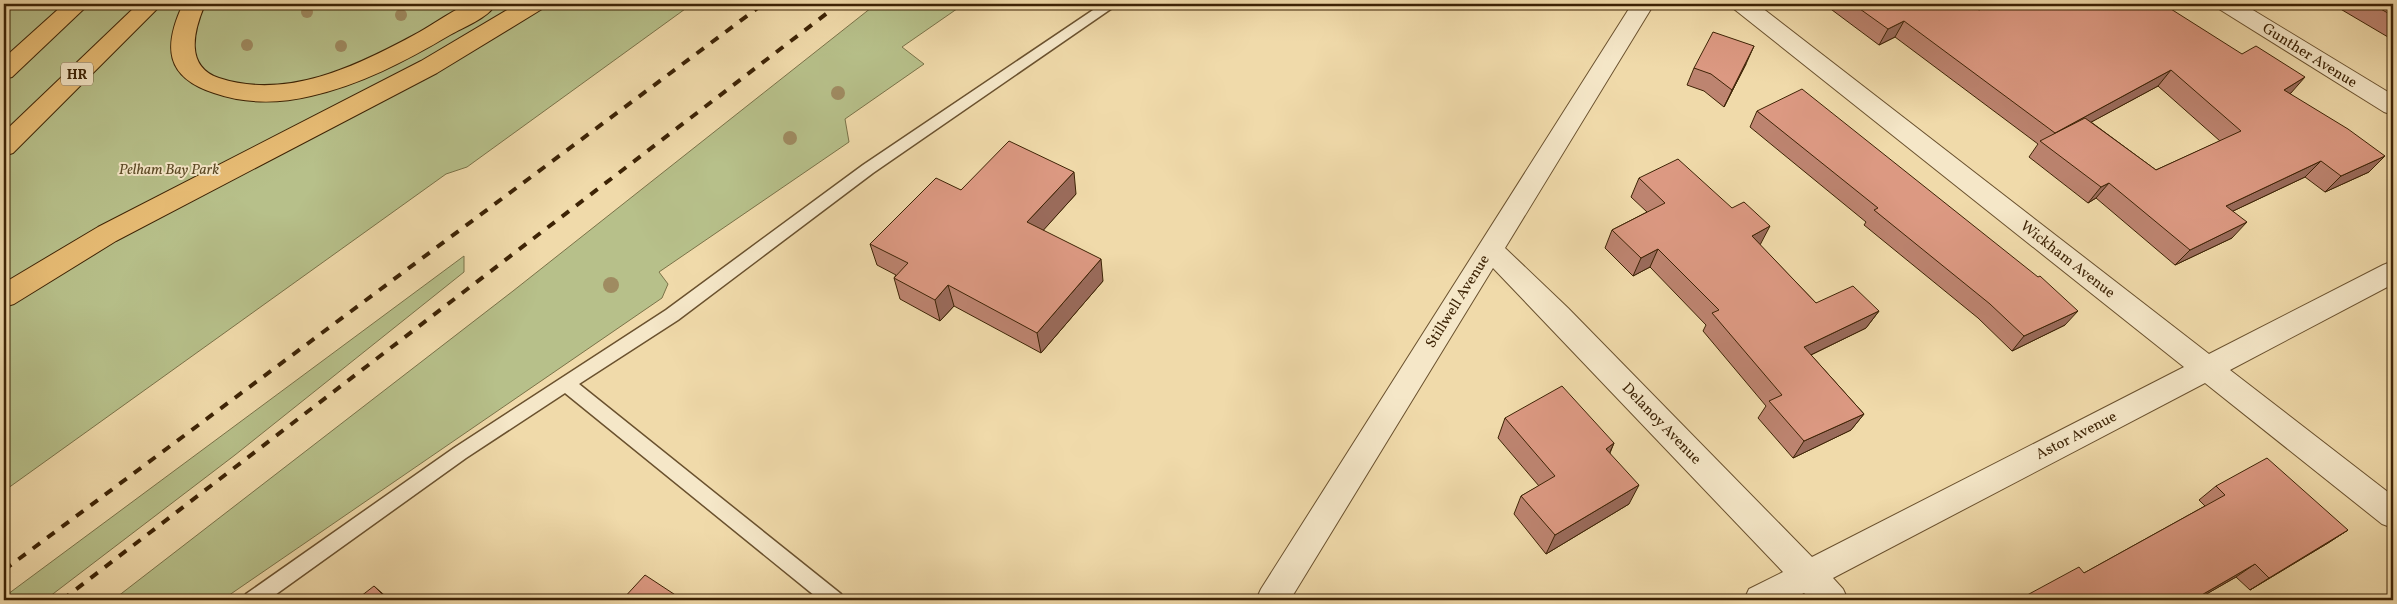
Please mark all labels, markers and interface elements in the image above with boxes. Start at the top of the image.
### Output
street label: Gunther Avenue [2258,19,2361,94]
road number: HR [61,62,93,86]
park label: Pelham Bay Park [119,160,219,181]
street label: Wickham Avenue [2015,216,2119,304]
street label: Stillwell Avenue [1421,251,1495,353]
street label: Delanoy Avenue [1616,378,1705,470]
street label: Astor Avenue [2033,407,2121,466]

